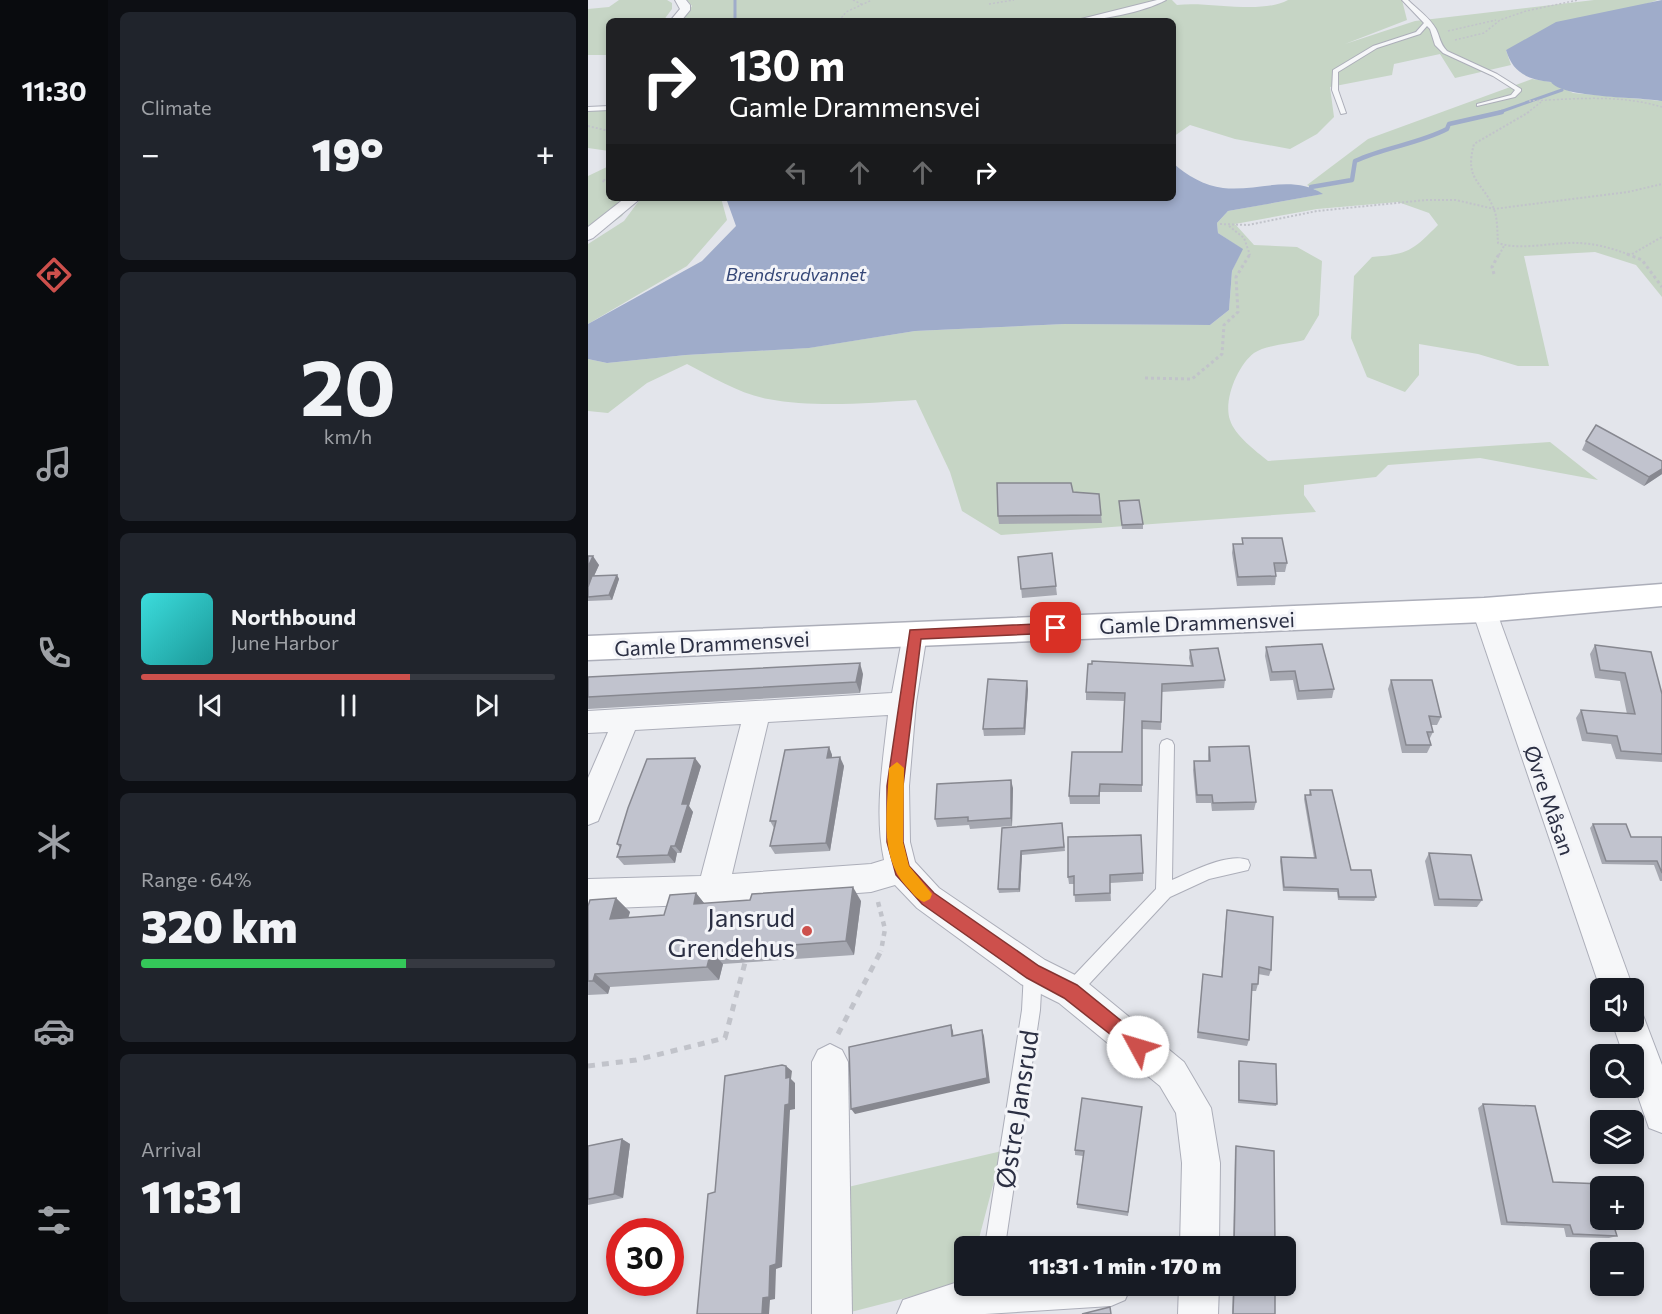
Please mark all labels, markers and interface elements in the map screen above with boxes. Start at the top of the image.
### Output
text: 130 m [729,38,845,90]
icon: right [630,42,708,120]
text: 11:30 [21,74,87,107]
text: Gamle Drammensvei [729,90,981,123]
text: Climate [141,95,211,119]
text: 19° [312,125,384,180]
text: − [141,132,160,173]
text: + [536,132,555,173]
icon: left [780,156,813,189]
icon: ahead [843,156,876,189]
icon: ahead [906,156,939,189]
icon: right [969,156,1002,189]
icon: directions [33,254,75,296]
water label: Brendsrudvannet [726,263,867,285]
text: 20 [300,337,396,432]
text: km/h [324,424,372,448]
icon: music [33,443,75,485]
pin [1030,602,1081,653]
text: Northbound [231,603,356,630]
street label: Gamle Drammensvei [1099,606,1295,638]
icon: arrive [1039,611,1072,644]
street label: Gamle Drammensvei [614,625,810,661]
text: June Harbor [231,630,339,654]
icon: phone [33,632,75,674]
icon: previous [194,689,227,722]
icon: pause [332,689,365,722]
icon: next [470,689,503,722]
street label: Øvre Måsan [1520,742,1580,858]
icon: climate [33,821,75,863]
text: Range · 64% [141,867,252,891]
text: 320 km [141,897,298,952]
place label: Jansrud Grendehus [667,901,795,962]
marker: Jansrud Grendehus [800,924,814,938]
map controls [1590,978,1644,1296]
button: sound [1590,978,1644,1032]
icon: car [33,1010,75,1052]
position arrow [1106,1015,1170,1079]
street label: Østre Jansrud [988,1028,1044,1190]
button: search [1590,1044,1644,1098]
button: layers [1590,1110,1644,1164]
text: Arrival [141,1137,202,1161]
text: 11:31 [141,1167,243,1222]
button: + [1590,1176,1644,1230]
icon: filters [33,1199,75,1241]
speed limit sign: 30 [606,1218,684,1296]
button: − [1590,1242,1644,1296]
text: 11:31 · 1 min · 170 m [1029,1252,1221,1279]

